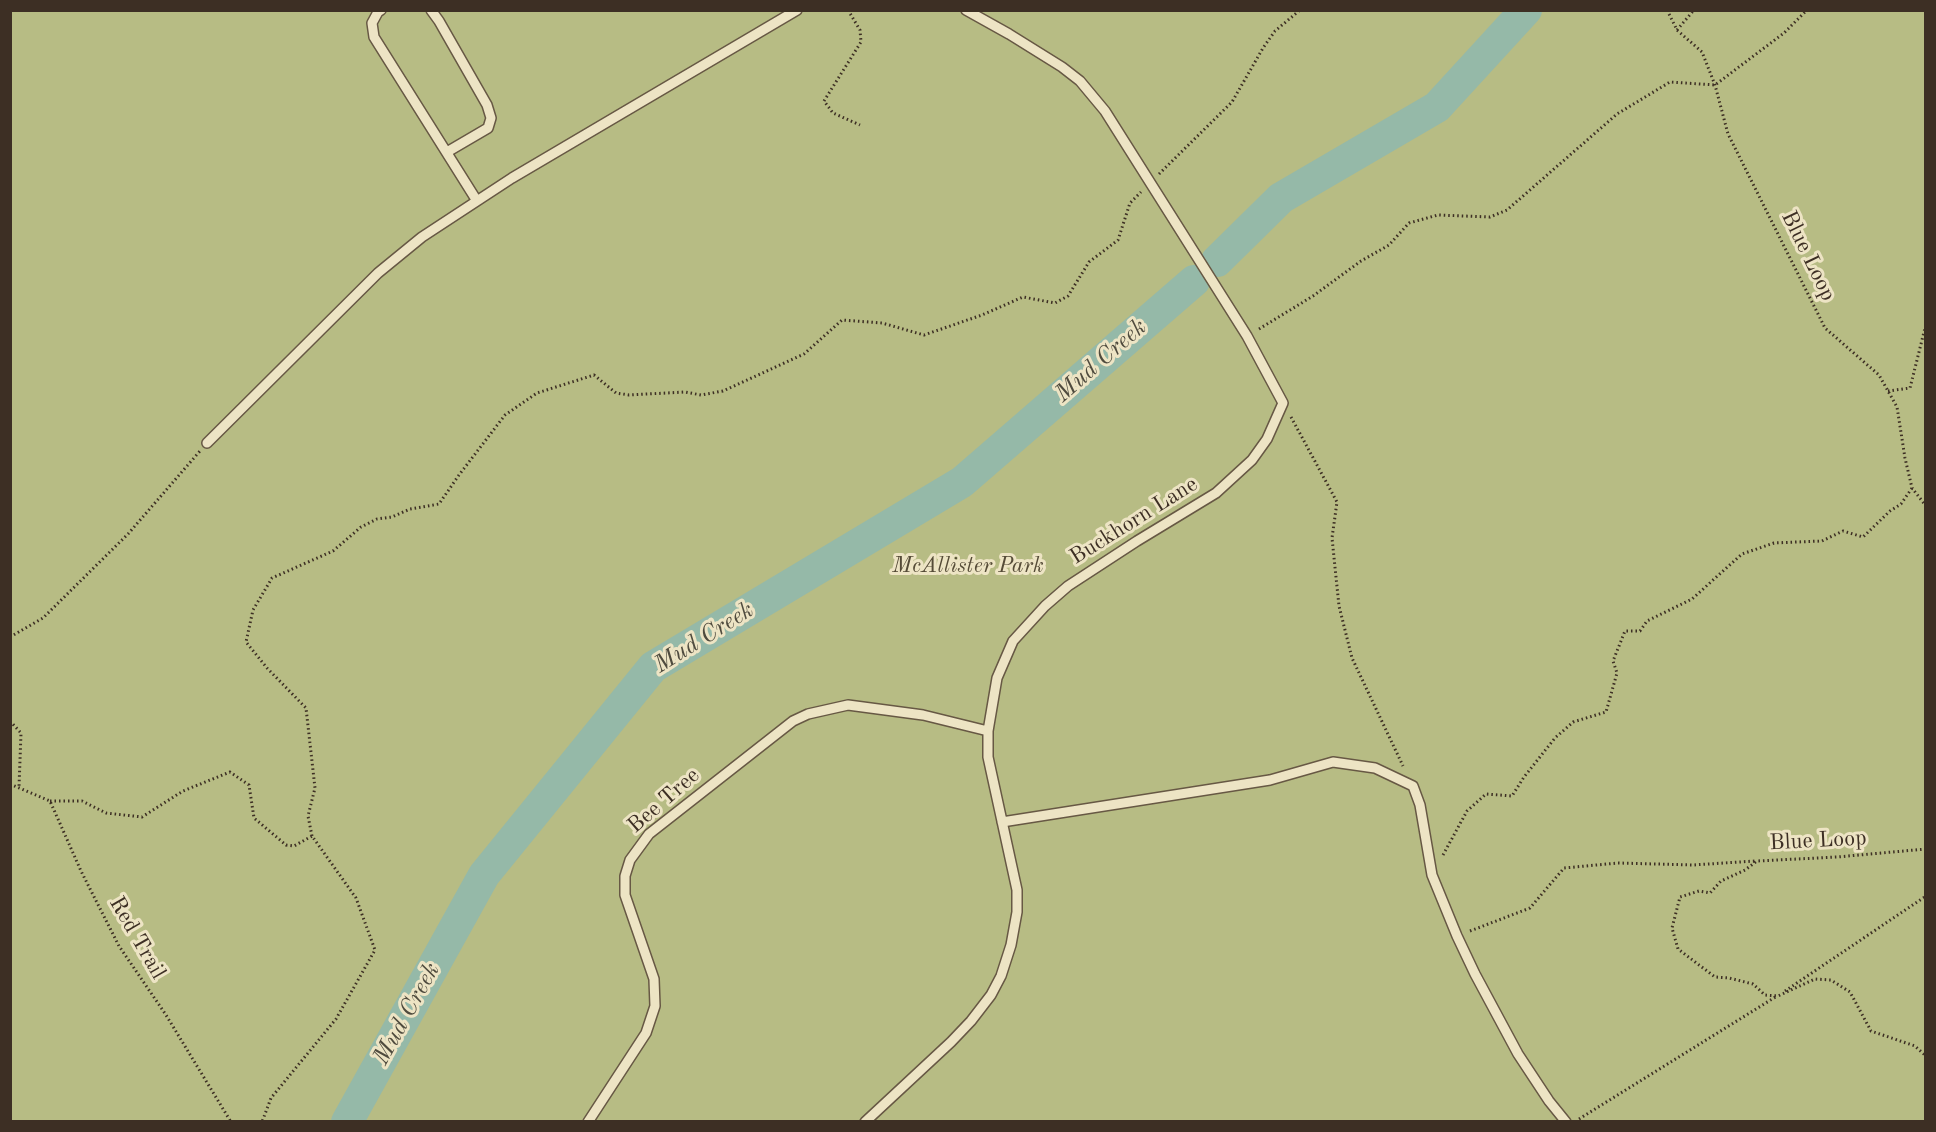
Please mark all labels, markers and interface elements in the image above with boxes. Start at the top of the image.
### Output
street label: Blue Loop [1775,207,1841,305]
water label: Mud Creek [1049,313,1153,409]
street label: Buckhorn Lane [1065,471,1203,571]
park label: McAllister Park [892,553,1044,579]
water label: Mud Creek [649,596,759,680]
street label: Bee Tree [623,763,705,839]
street label: Blue Loop [1769,825,1867,857]
street label: Red Trail [103,892,171,984]
water label: Mud Creek [367,958,447,1070]

